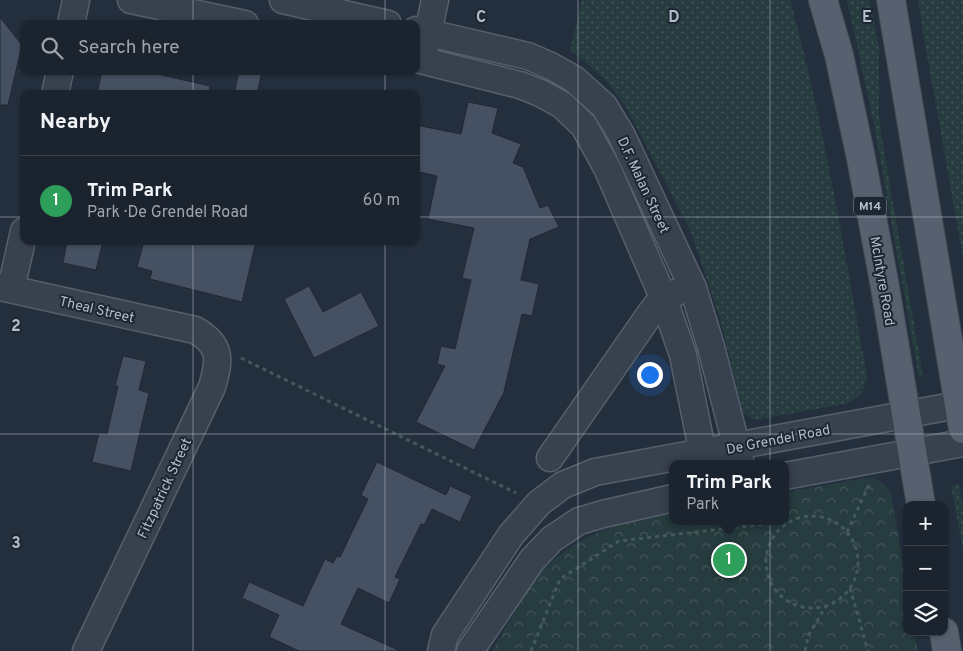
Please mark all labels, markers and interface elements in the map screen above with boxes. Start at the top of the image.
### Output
text: C [476,8,486,28]
text: D [668,8,680,28]
text: E [862,8,872,28]
search box [20,20,420,75]
icon: search [38,34,66,62]
text: Search here [78,36,180,60]
text: Nearby [40,109,111,136]
street label: D.F. Malan Street [613,135,672,237]
text: Trim Park [87,179,173,203]
text: 1 [53,191,59,211]
text: 60 m [363,191,400,211]
road number: M14 [854,197,886,216]
text: Park · De Grendel Road [87,203,248,223]
street label: McIntyre Road [865,235,898,327]
street label: Theal Street [57,294,136,327]
text: 2 [11,317,21,337]
your location [637,362,663,388]
street label: De Grendel Road [725,422,832,459]
street label: Fitzpatrick Street [135,436,196,542]
popup [669,460,789,525]
text: Trim Park [686,471,772,495]
text: Park [686,495,719,515]
map controls [903,501,948,636]
button: + [903,501,948,546]
text: 3 [11,534,21,554]
pin: 1 [713,541,745,579]
button: − [903,546,948,591]
button: layers [903,591,948,636]

